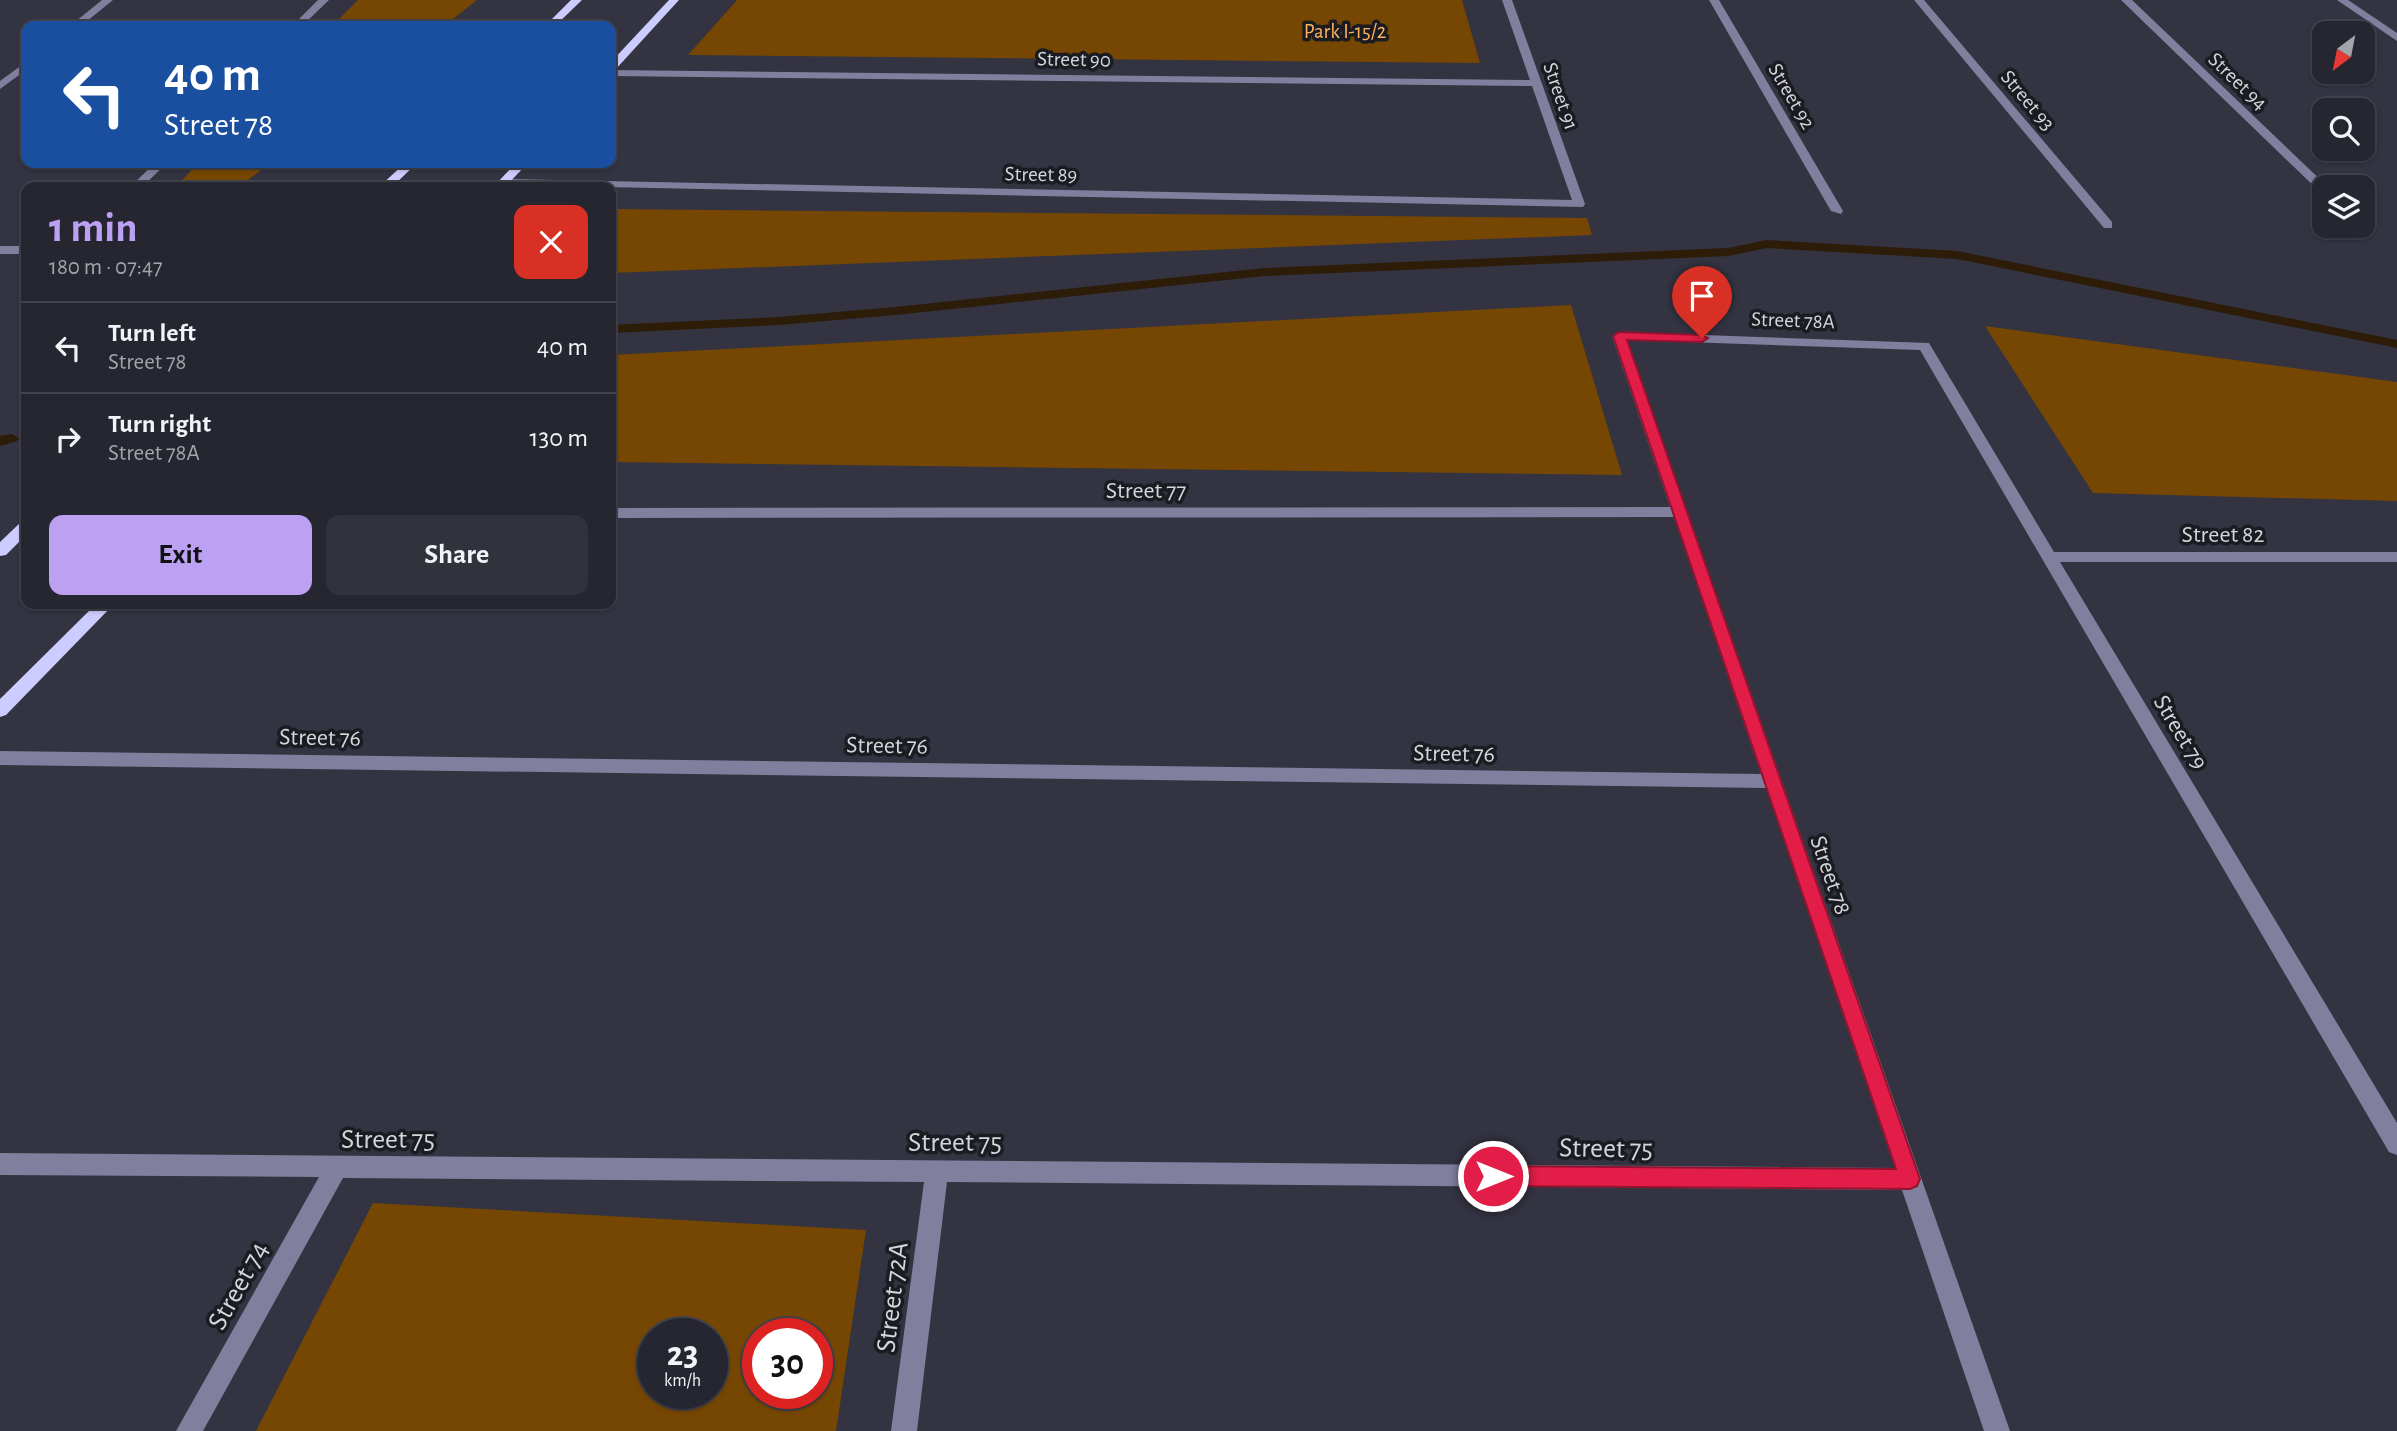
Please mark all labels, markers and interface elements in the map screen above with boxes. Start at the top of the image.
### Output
park label: Park I-15/2 [1304,21,1386,42]
north arrow [2312,21,2375,84]
map controls [2312,21,2375,238]
street label: Street 90 [1037,48,1111,71]
street label: Street 94 [2204,48,2271,114]
icon: left [49,49,140,140]
text: 40 m [164,51,261,100]
street label: Street 91 [1539,60,1582,133]
street label: Street 92 [1764,60,1819,133]
street label: Street 93 [1997,66,2059,134]
button: search [2312,98,2375,161]
text: Street 78 [164,109,273,141]
street label: Street 89 [1004,163,1078,186]
button: layers [2312,175,2375,238]
button: close [514,205,588,279]
text: 1 min [49,207,138,249]
text: 180 m · 07:47 [49,256,163,279]
pin [1672,266,1732,338]
icon: arrive [1683,277,1721,315]
street label: Street 78A [1751,309,1835,332]
text: Turn left [108,320,196,346]
icon: left [49,329,87,367]
text: 40 m [537,334,588,360]
text: Street 78 [108,351,186,374]
text: Turn right [108,411,211,437]
icon: right [49,420,87,458]
text: 130 m [530,425,588,451]
text: Street 78A [108,442,200,465]
street label: Street 77 [1106,479,1186,503]
button: Exit [49,515,312,595]
button: Share [326,515,588,595]
street label: Street 82 [2182,523,2264,547]
street label: Street 79 [2149,691,2211,774]
street label: Street 76 [279,725,361,751]
street label: Street 76 [846,733,928,759]
street label: Street 76 [1413,741,1495,767]
street label: Street 78 [1805,833,1855,918]
street label: Street 75 [341,1126,435,1154]
street label: Street 75 [908,1129,1002,1157]
street label: Street 75 [1559,1134,1653,1164]
position arrow [1456,1139,1530,1213]
street label: Street 74 [203,1237,274,1335]
street label: Street 72A [872,1240,914,1354]
speed limit sign: 30 [742,1318,833,1409]
text: 23 [667,1337,698,1372]
text: km/h [664,1372,701,1390]

